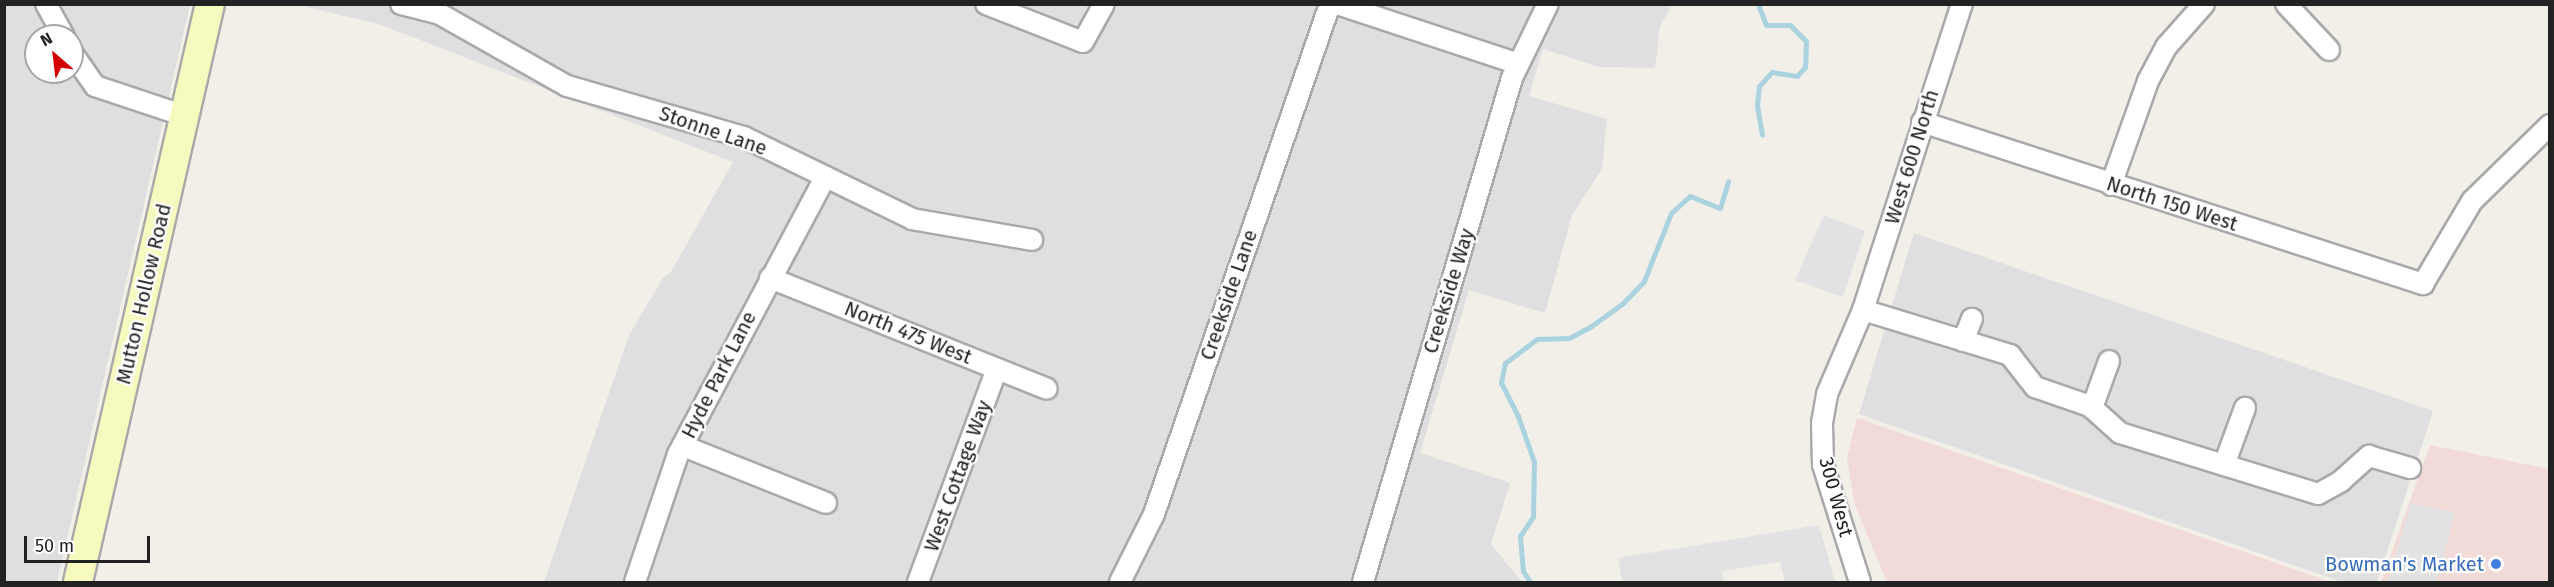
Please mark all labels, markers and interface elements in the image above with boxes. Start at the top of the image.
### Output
north arrow [24,24,84,84]
text: N [37,29,55,50]
street label: West 600 North [1880,87,1944,227]
street label: Stonne Lane [656,101,770,161]
street label: North 150 West [2104,172,2240,236]
street label: Mutton Hollow Road [112,201,176,387]
street label: Creekside Way [1419,226,1479,356]
street label: Creekside Lane [1195,227,1263,363]
street label: North 475 West [841,297,975,369]
street label: Hyde Park Lane [677,307,761,443]
street label: West Cottage Way [920,397,996,555]
street label: 300 West [1814,455,1858,539]
scale bar [27,524,153,562]
text: 50 m [35,535,74,557]
place label: Bowman's Market [2325,552,2484,576]
marker: Bowman's Market [2489,557,2503,571]

